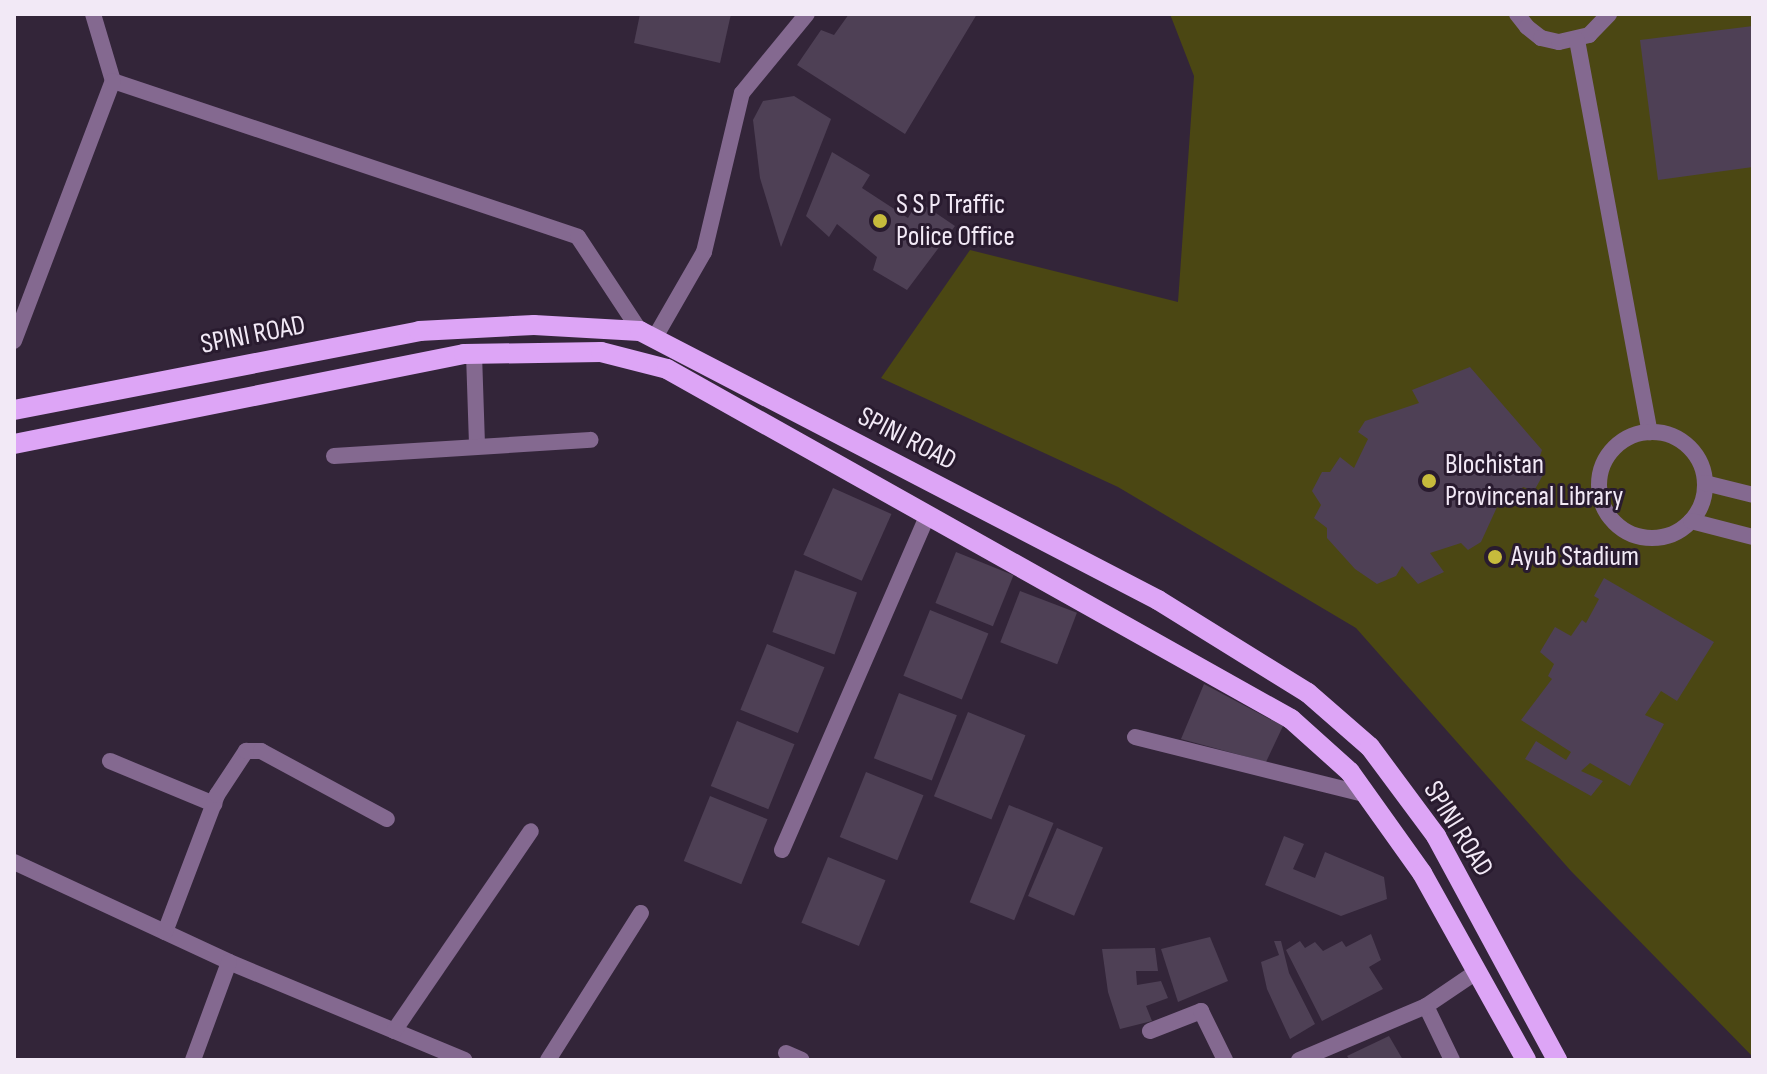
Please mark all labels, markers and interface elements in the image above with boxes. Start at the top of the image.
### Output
place label: S S P Traffic Police Office [896,188,1015,254]
marker: S S P Traffic Police Office [871,212,889,230]
street label: SPINI ROAD [198,308,308,362]
street label: SPINI ROAD [852,400,962,478]
place label: Blochistan Provincenal Library [1445,448,1623,514]
marker: Blochistan Provincenal Library [1420,472,1438,490]
place label: Ayub Stadium [1511,540,1639,574]
marker: Ayub Stadium [1486,548,1504,566]
street label: SPINI ROAD [1416,775,1500,883]

